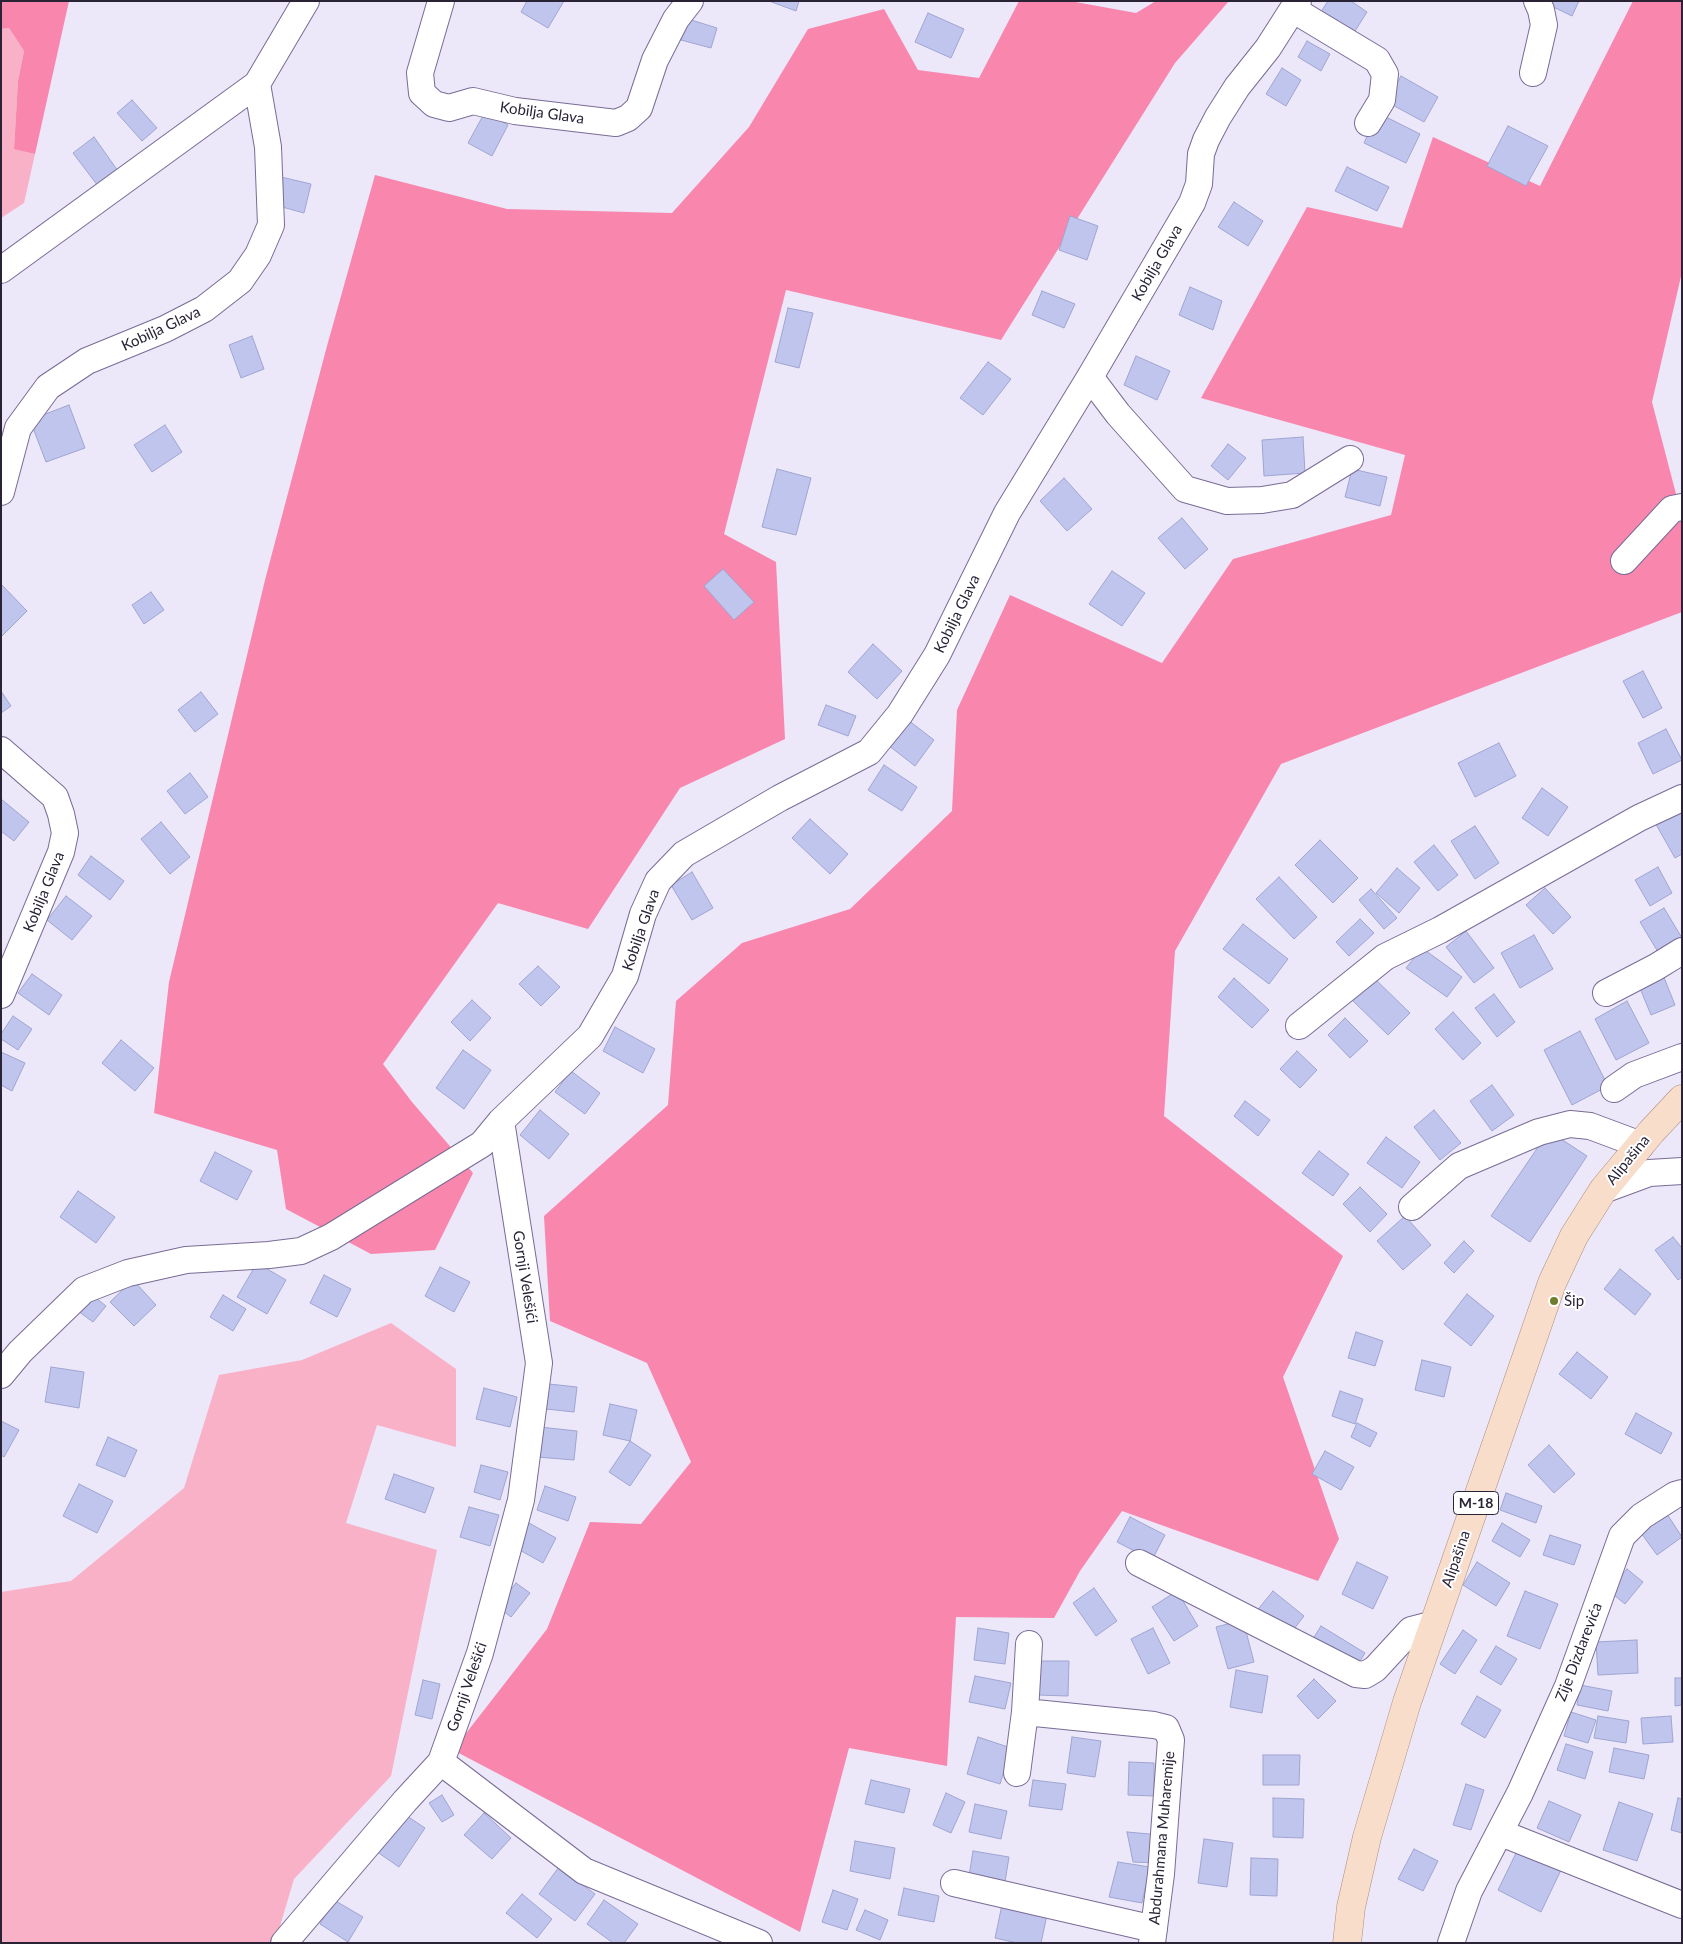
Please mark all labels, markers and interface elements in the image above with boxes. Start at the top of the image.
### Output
street label: Kobilja Glava [499,98,585,128]
street label: Kobilja Glava [1128,222,1186,304]
street label: Kobilja Glava [119,303,203,355]
street label: Kobilja Glava [930,572,984,656]
street label: Kobilja Glava [20,849,68,935]
street label: Kobilja Glava [619,887,663,973]
street label: Alipašina [1602,1131,1654,1189]
street label: Gornji Velešići [509,1229,541,1325]
place label: Šip [1564,1292,1584,1310]
marker: Šip [1548,1295,1560,1307]
road number: M-18 [1454,1492,1498,1515]
street label: Alipašina [1438,1528,1474,1590]
street label: Zije Dizdarevića [1552,1600,1606,1704]
street label: Gornji Velešići [443,1640,491,1734]
street label: Abdurahmana Muharemije [1145,1750,1179,1926]

